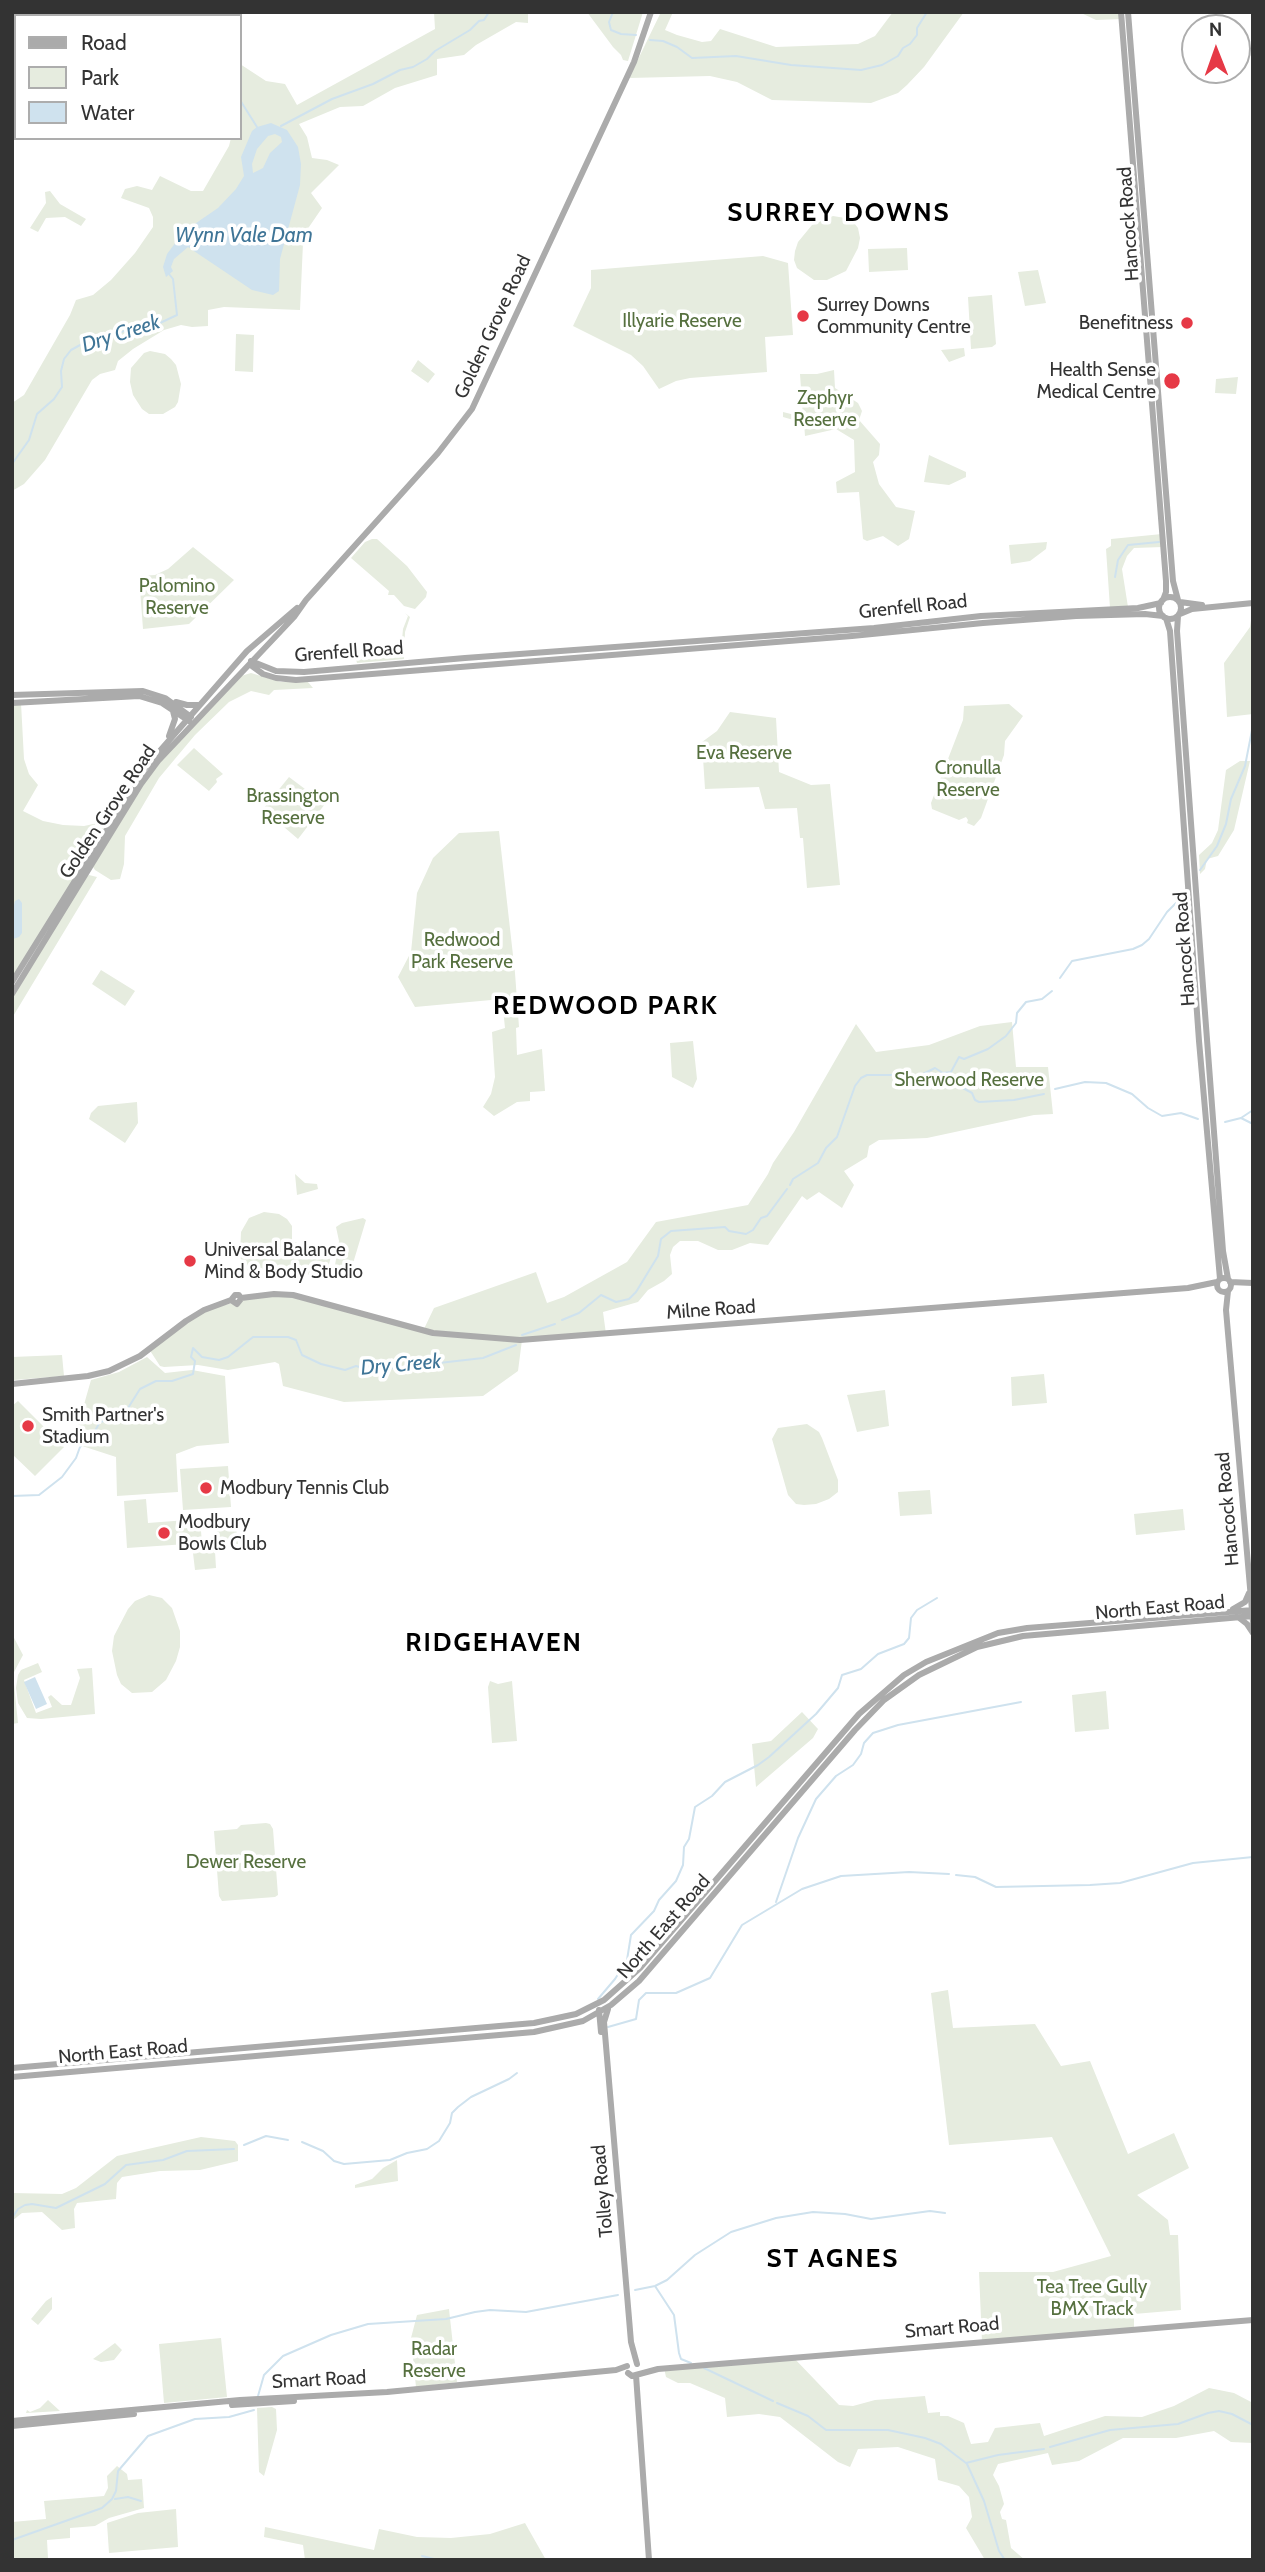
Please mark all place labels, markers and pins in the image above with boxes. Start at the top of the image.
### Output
place label: Surrey Downs Community Centre [817,294,971,338]
marker: Surrey Downs Community Centre [795,308,811,324]
place label: Benefitness [1079,312,1173,334]
marker: Benefitness [1179,315,1195,331]
place label: Health Sense Medical Centre [1036,359,1156,403]
marker: Health Sense Medical Centre [1162,371,1182,391]
place label: Universal Balance Mind & Body Studio [204,1239,363,1283]
marker: Universal Balance Mind & Body Studio [182,1253,198,1269]
place label: Smith Partner's Stadium [42,1404,164,1448]
marker: Smith Partner's Stadium [20,1418,36,1434]
place label: Modbury Tennis Club [220,1477,389,1499]
marker: Modbury Tennis Club [198,1480,214,1496]
place label: Modbury Bowls Club [178,1511,267,1555]
marker: Modbury Bowls Club [156,1525,172,1541]

